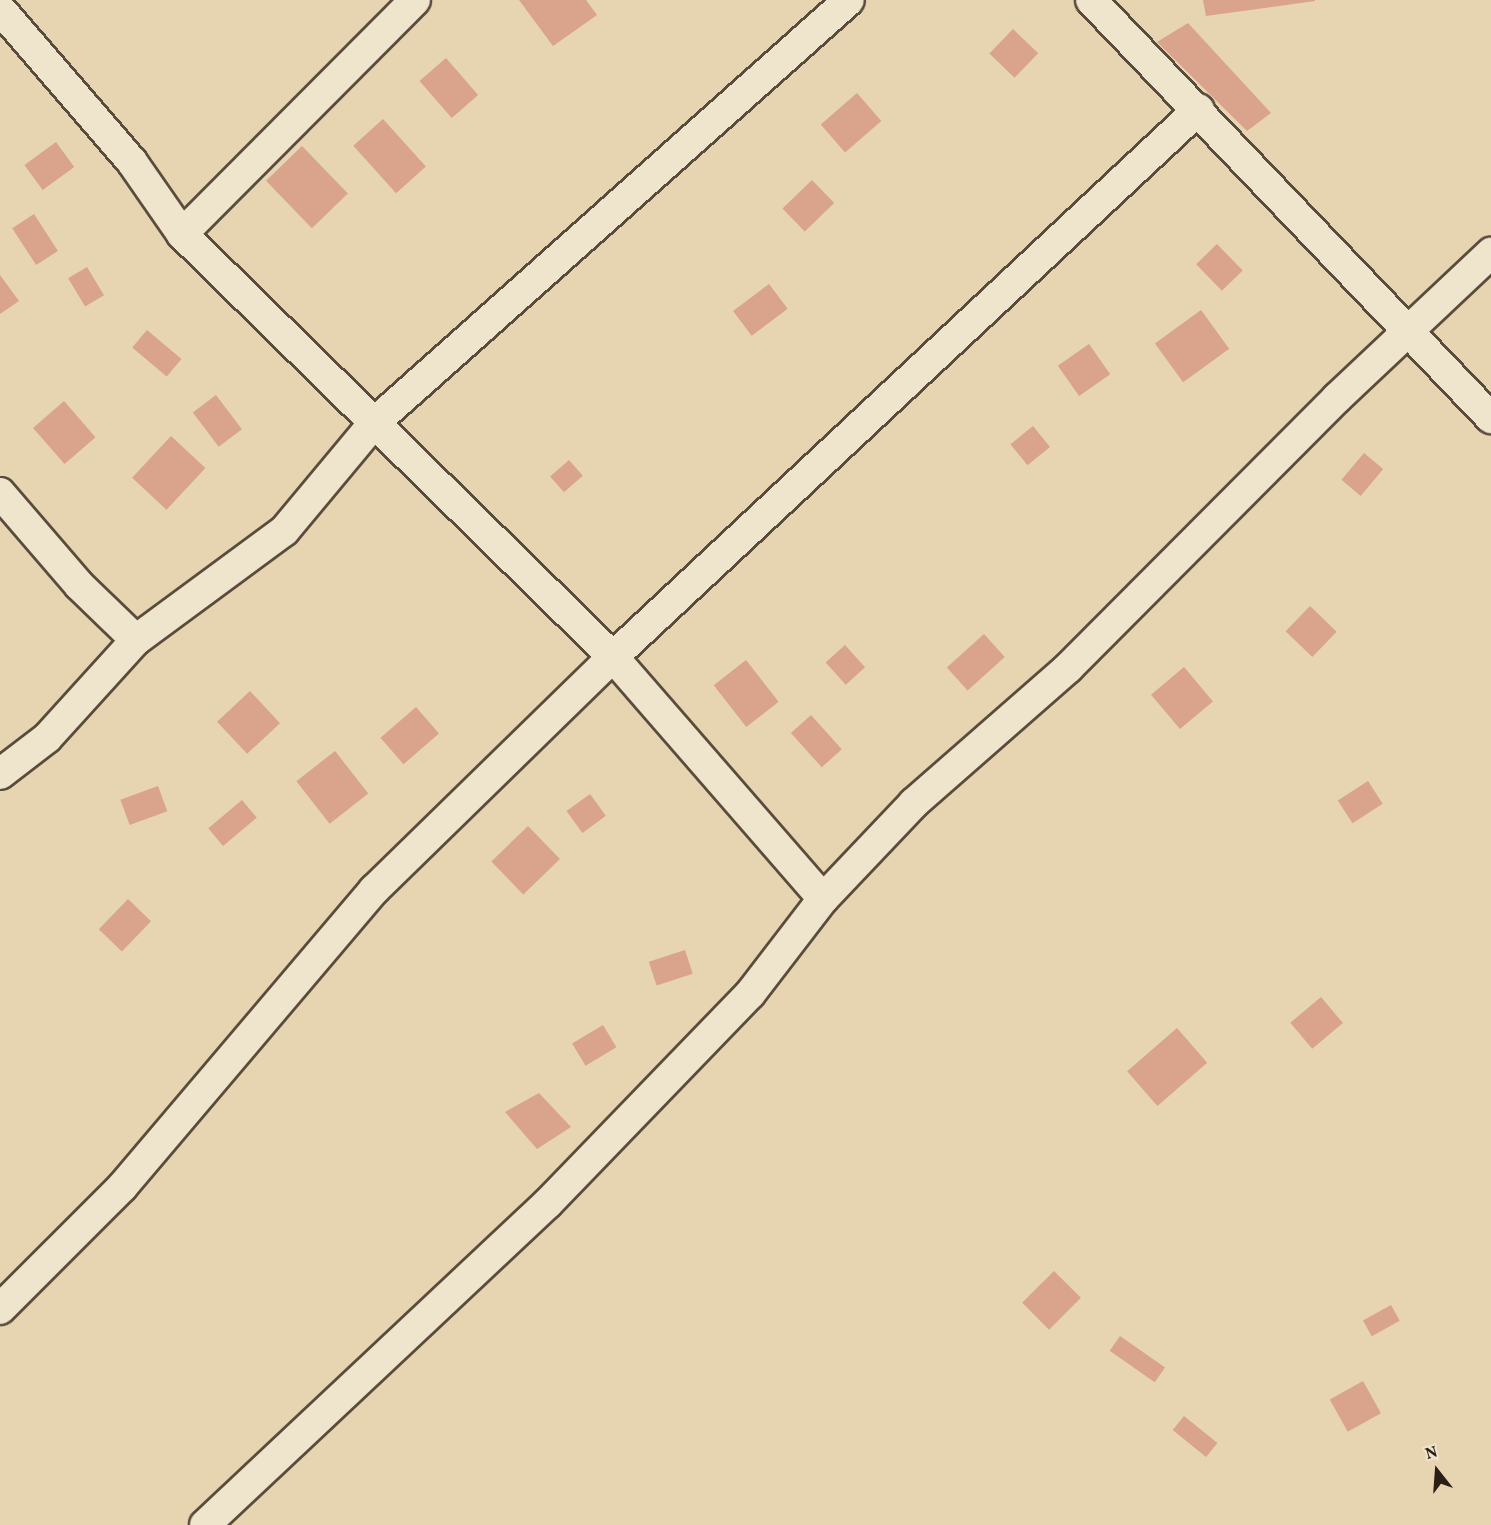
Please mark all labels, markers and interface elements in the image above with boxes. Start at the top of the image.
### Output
north arrow [1407,1441,1467,1501]
text: N [1423,1442,1441,1466]

